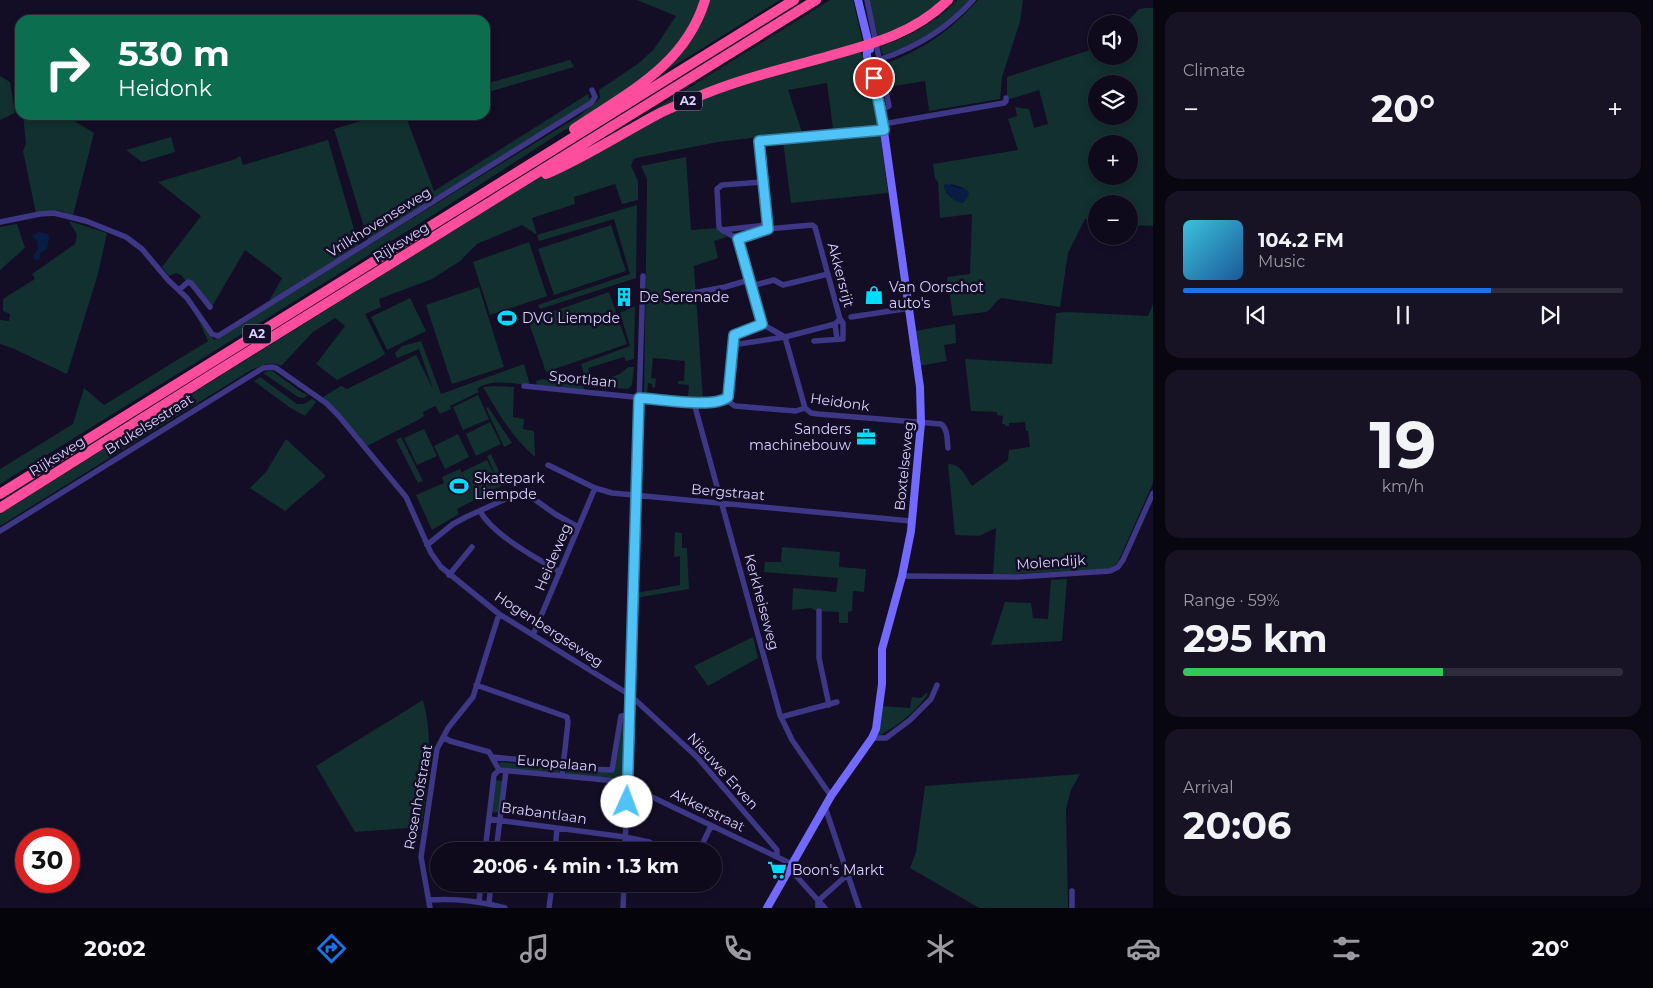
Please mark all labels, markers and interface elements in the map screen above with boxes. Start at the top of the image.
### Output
map controls [1088,15,1138,245]
button: sound [1088,15,1138,65]
text: 530 m [118,32,230,75]
icon: right [35,35,100,100]
pin [853,57,895,99]
text: Climate [1183,61,1245,80]
icon: arrive [860,64,888,92]
text: Heidonk [118,75,212,102]
button: layers [1088,75,1138,125]
text: 20° [1371,85,1435,132]
road number: A2 [674,92,702,110]
text: − [1183,92,1199,126]
text: + [1607,92,1623,126]
button: + [1088,135,1138,185]
street label: Vrilkhovenseweg [324,183,434,261]
button: − [1088,195,1138,245]
street label: Rijksweg [370,218,432,266]
text: 104.2 FM [1258,229,1344,252]
street label: Akkersrijt [824,241,858,310]
text: Music [1258,252,1305,271]
place label: Van Oorschot auto's [889,278,984,312]
shop icon: Van Oorschot auto's [863,284,885,306]
building icon: De Serenade [613,286,635,308]
place label: De Serenade [639,288,729,306]
icon: previous [1242,301,1270,329]
icon: pause [1389,301,1417,329]
icon: next [1536,301,1564,329]
sports icon: DVG Liempde [496,307,518,329]
place label: DVG Liempde [522,309,620,327]
road number: A2 [243,324,271,344]
street label: Sportlaan [548,366,618,392]
street label: Brukelsestraat [101,389,197,458]
street label: Heidonk [809,389,871,415]
text: 19 [1370,405,1436,484]
place label: Sanders machinebouw [749,420,852,454]
street label: Boxtelseweg [890,421,918,511]
office icon: Sanders machinebouw [855,426,877,448]
street label: Rijksweg [26,432,88,480]
place label: Skatepark Liempde [474,469,545,503]
sports icon: Skatepark Liempde [448,475,470,497]
text: km/h [1382,477,1424,496]
street label: Bergstraat [690,480,766,504]
street label: Heideweg [531,521,575,593]
street label: Molendijk [1016,551,1087,573]
street label: Kerkheiseweg [741,552,783,652]
street label: Hogenbergseweg [491,587,607,671]
text: Range · 59% [1183,591,1280,610]
text: 295 km [1183,615,1328,662]
street label: Nieuwe Erven [684,729,762,813]
street label: Rosenhofstraat [400,743,436,851]
street label: Europalaan [516,751,598,775]
position arrow [600,775,652,827]
text: Arrival [1183,778,1233,797]
street label: Akkerstraat [668,784,748,836]
street label: Brabantlaan [500,798,588,828]
text: 20:06 [1183,802,1291,849]
speed limit sign: 30 [15,828,80,893]
text: 20:06 · 4 min · 1.3 km [473,855,679,878]
supermarket icon: Boon's Markt [766,859,788,881]
place label: Boon's Markt [792,861,884,879]
icon: directions [314,931,349,966]
icon: music [517,931,552,966]
icon: phone [720,931,755,966]
icon: climate [923,931,958,966]
icon: car [1126,931,1161,966]
icon: filters [1329,931,1364,966]
text: 20:02 [84,935,146,962]
text: 20° [1532,935,1569,962]

